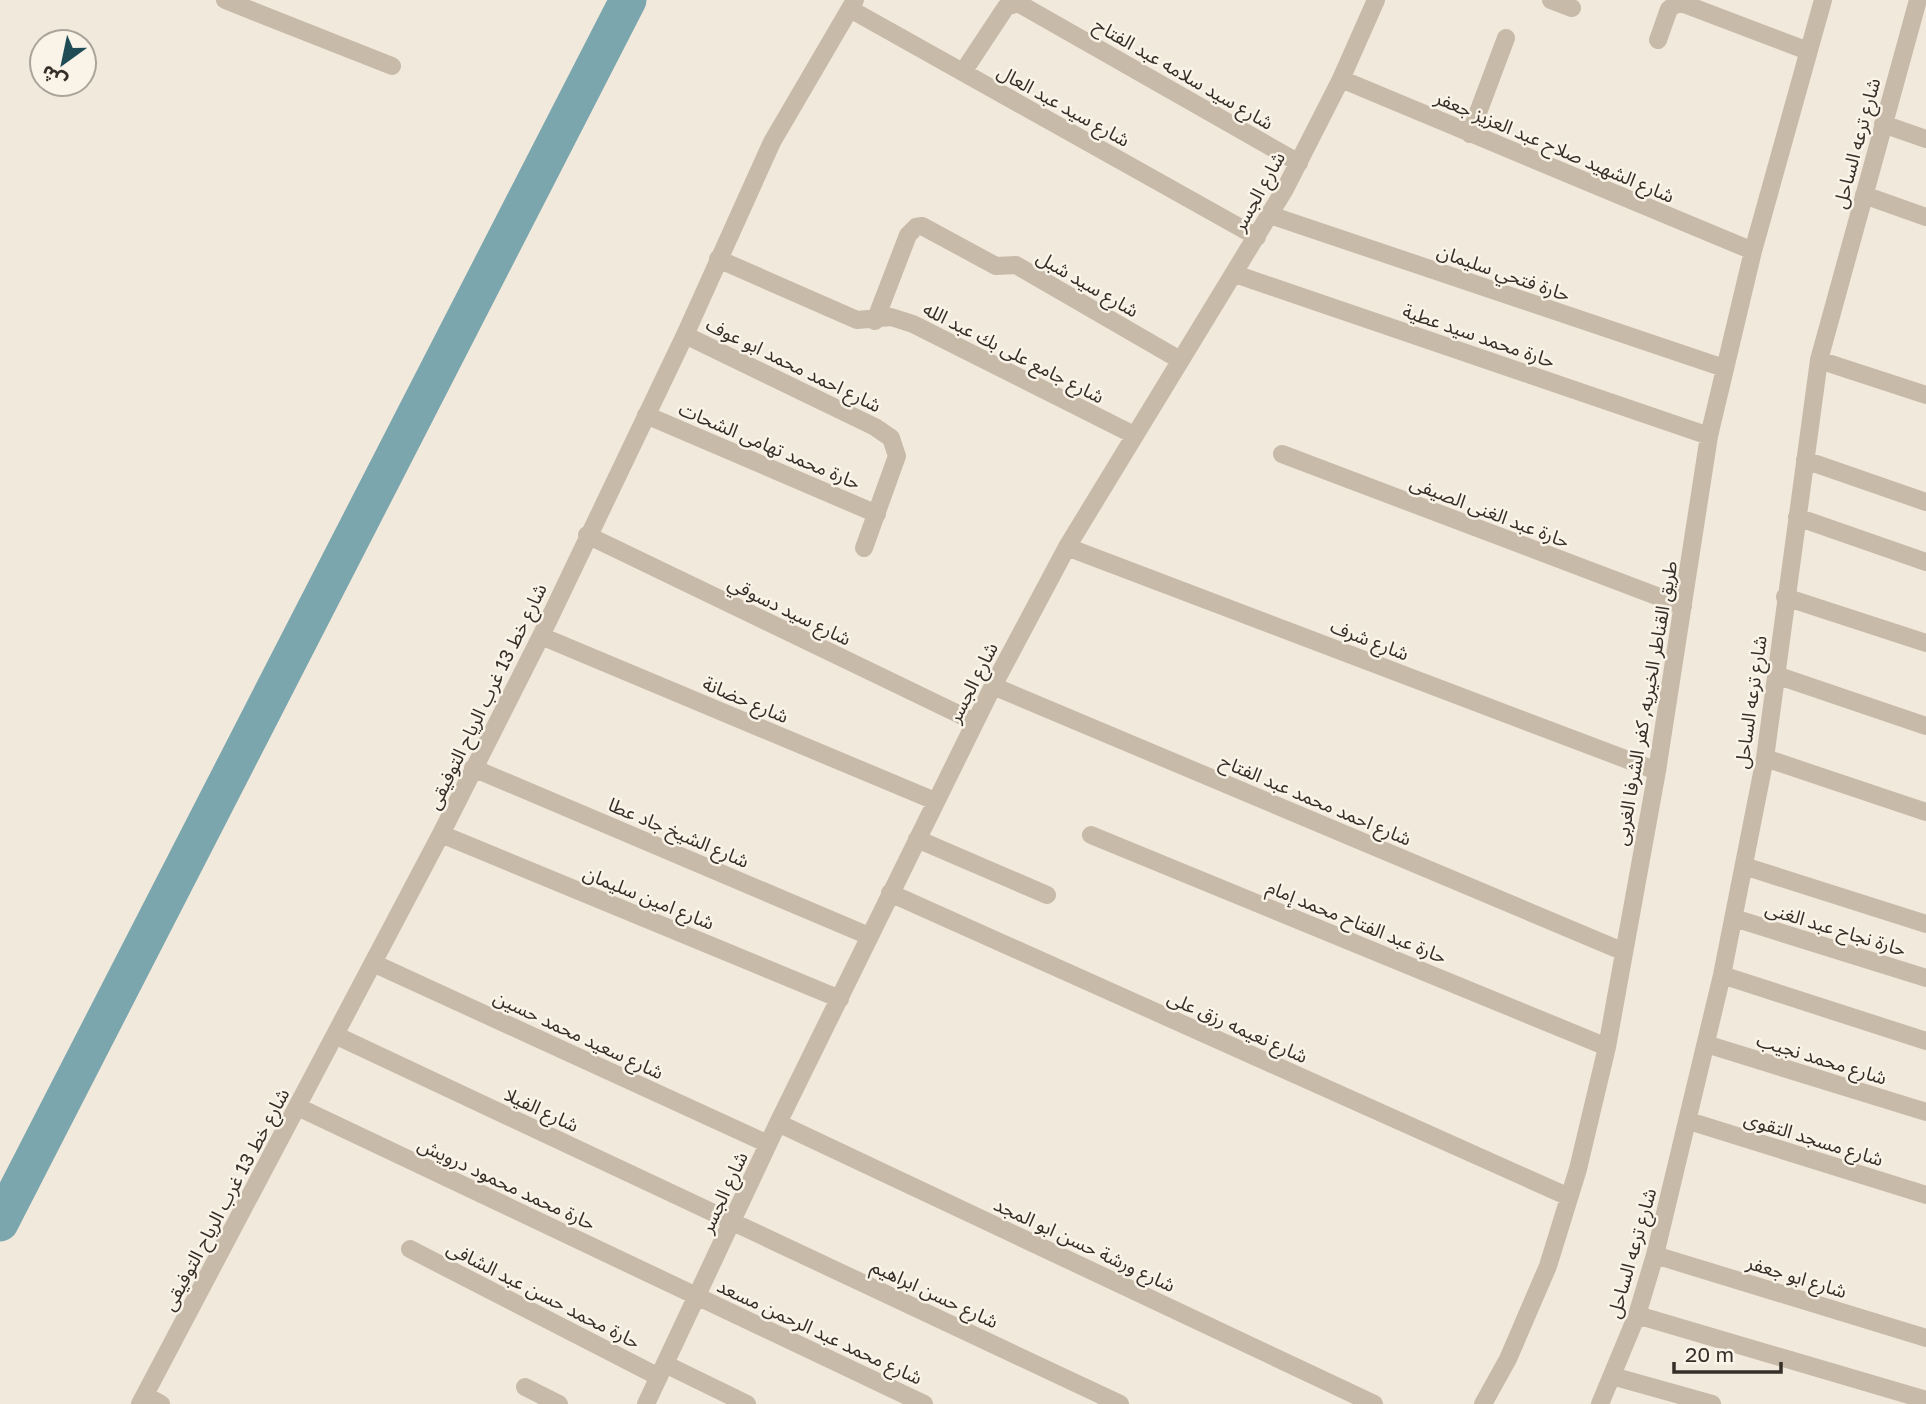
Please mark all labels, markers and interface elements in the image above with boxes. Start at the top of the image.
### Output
street label: شارع سيد سلامه عبد الفتاح [1089,12,1278,136]
north arrow [28,28,98,98]
street label: شارع سيد عبد العال [992,59,1134,153]
text: ش [36,61,71,94]
street label: شارع ترعه الساحل [1828,75,1887,212]
street label: شارع الشهيد صلاح عبد العزيز جعفر [1430,85,1678,210]
street label: شارع الجسر [1226,147,1292,237]
street label: حارة فتحي سليمان [1433,238,1573,310]
street label: شارع سيد شبل [1031,245,1143,324]
street label: شارع جامع على بك عبد الله [918,296,1108,411]
street label: حارة محمد سيد عطية [1400,298,1558,373]
street label: شارع احمد محمد ابو عوف [701,312,885,419]
street label: حارة محمد تهامى الشحات [675,396,864,495]
street label: حارة عبد الغنى الصيفى [1407,470,1573,553]
street label: طريق القناطر الخيريه, كفر الشرفا الغربى [1609,559,1682,847]
street label: شارع سيد دسوقي [723,570,855,654]
street label: شارع خط 13 غرب الرياح التوفيقى [421,579,553,814]
street label: شارع شرف [1326,614,1413,667]
street label: شارع ترعه الساحل [1729,634,1774,770]
street label: شارع الجسر [942,638,1005,728]
street label: شارع حضانة [699,671,792,730]
street label: شارع احمد محمد عبد الفتاح [1216,748,1415,853]
street label: شارع الشيخ جاد عطا [604,792,753,876]
street label: شارع امين سليمان [579,860,718,937]
street label: حارة عبد الفتاح محمد إمام [1262,874,1450,971]
street label: حارة نجاح عبد الغنى [1762,896,1909,963]
street label: شارع سعيد محمد حسين [489,985,668,1086]
street label: شارع نعيمه رزق على [1163,985,1312,1070]
street label: شارع محمد نجيب [1753,1027,1890,1092]
street label: شارع الفيلا [500,1082,583,1139]
street label: شارع خط 13 غرب الرياح التوفيقى [157,1084,296,1315]
street label: شارع مسجد التقوى [1741,1106,1886,1173]
street label: حارة محمد محمود درويش [414,1132,600,1235]
street label: شارع الجسر [694,1148,755,1238]
street label: شارع ترعه الساحل [1601,1185,1663,1322]
street label: شارع ورشة حسن ابو المجد [989,1192,1179,1299]
street label: حارة محمد حسن عبد الشافى [443,1235,644,1354]
street label: شارع ابو جعفر [1742,1250,1850,1305]
street label: شارع حسن ابراهيم [866,1253,1002,1336]
street label: شارع محمد عبد الرحمن مسعد [712,1273,926,1391]
scale bar [1674,1330,1781,1374]
text: 20 m [1685,1341,1734,1367]

